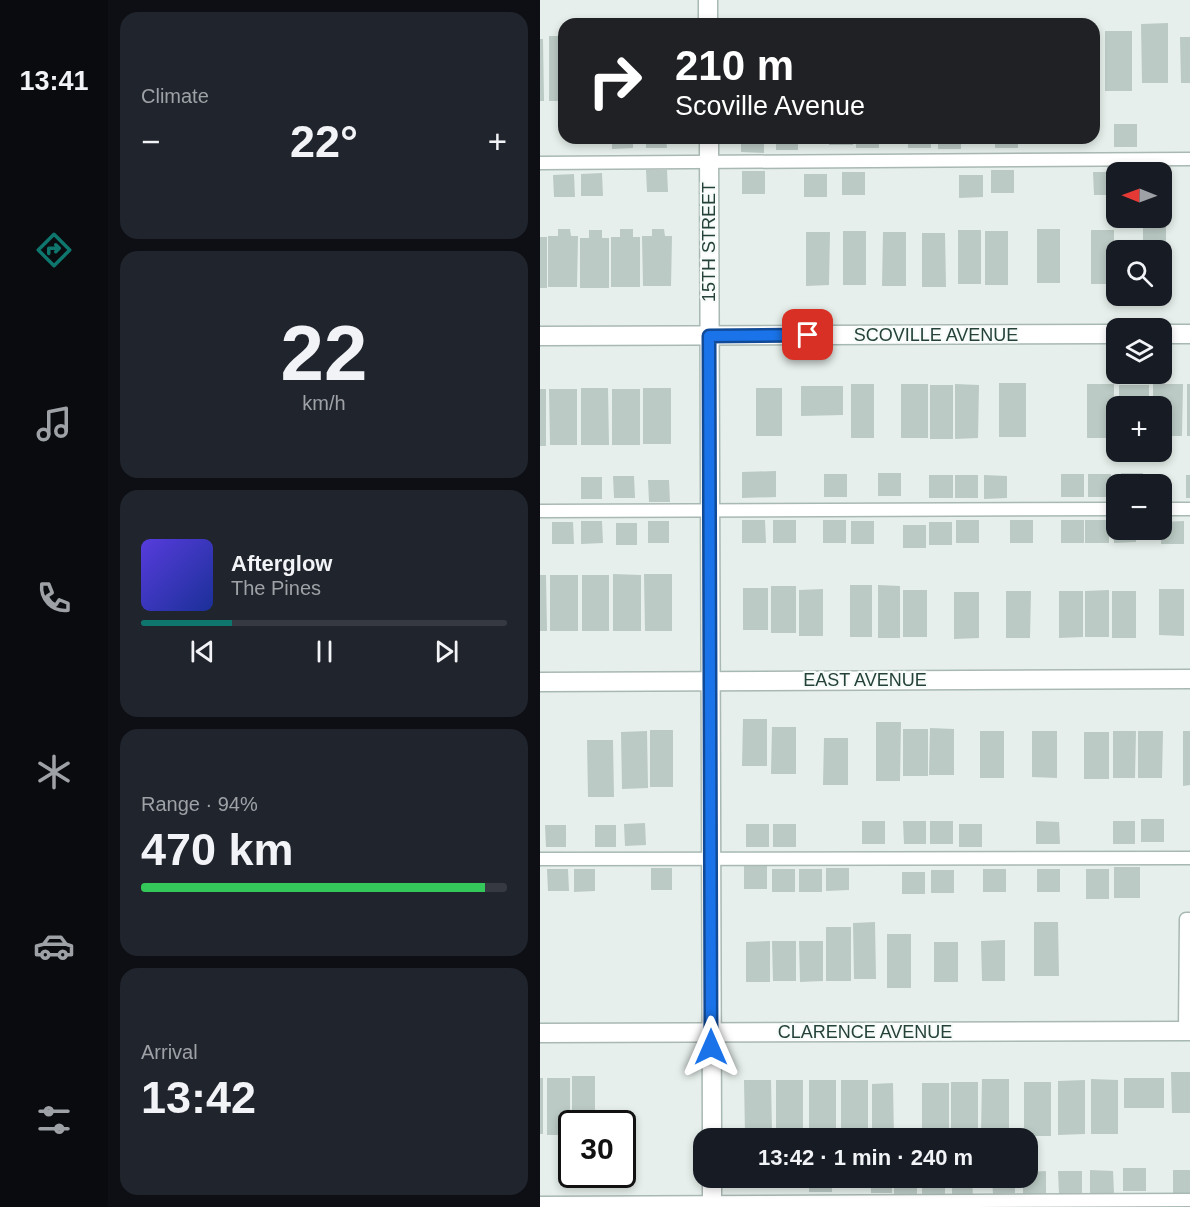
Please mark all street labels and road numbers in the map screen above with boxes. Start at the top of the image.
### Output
street label: 15TH STREET [699,182,719,302]
street label: SCOVILLE AVENUE [854,325,1018,345]
street label: EAST AVENUE [803,670,927,690]
street label: CLARENCE AVENUE [778,1022,952,1042]

